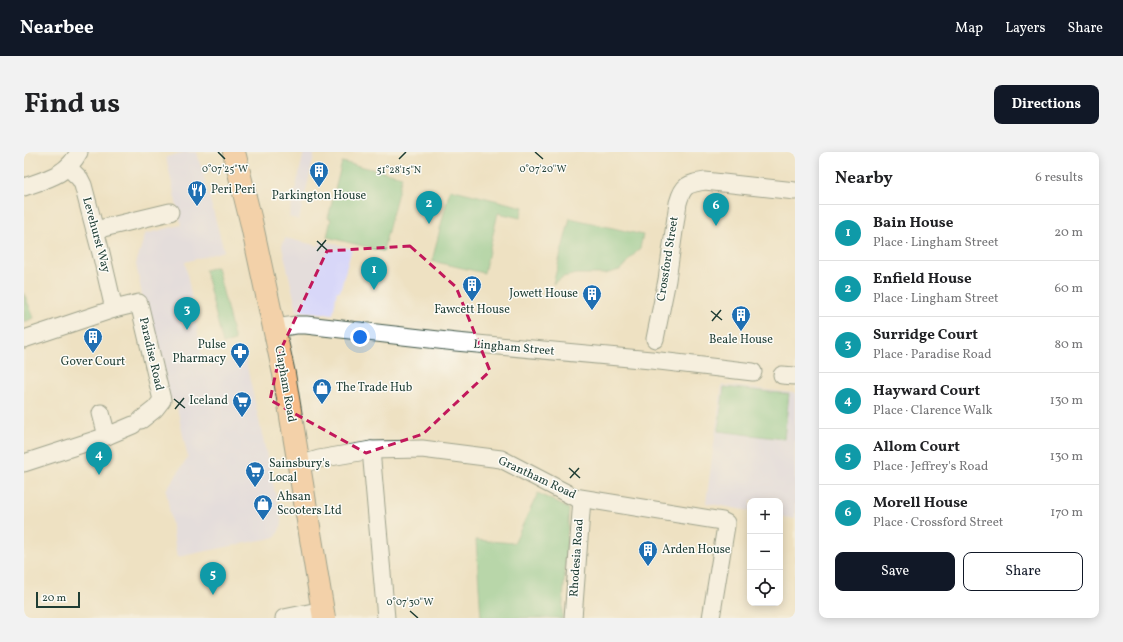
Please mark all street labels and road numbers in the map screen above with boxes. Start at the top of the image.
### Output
street label: Levehurst Way [78,195,114,275]
street label: Crossford Street [653,215,683,303]
street label: Paradise Road [135,316,167,392]
street label: Lingham Street [473,336,555,360]
street label: Clapham Road [270,344,300,424]
street label: Grantham Road [495,453,579,503]
street label: Rhodesia Road [566,518,588,598]

